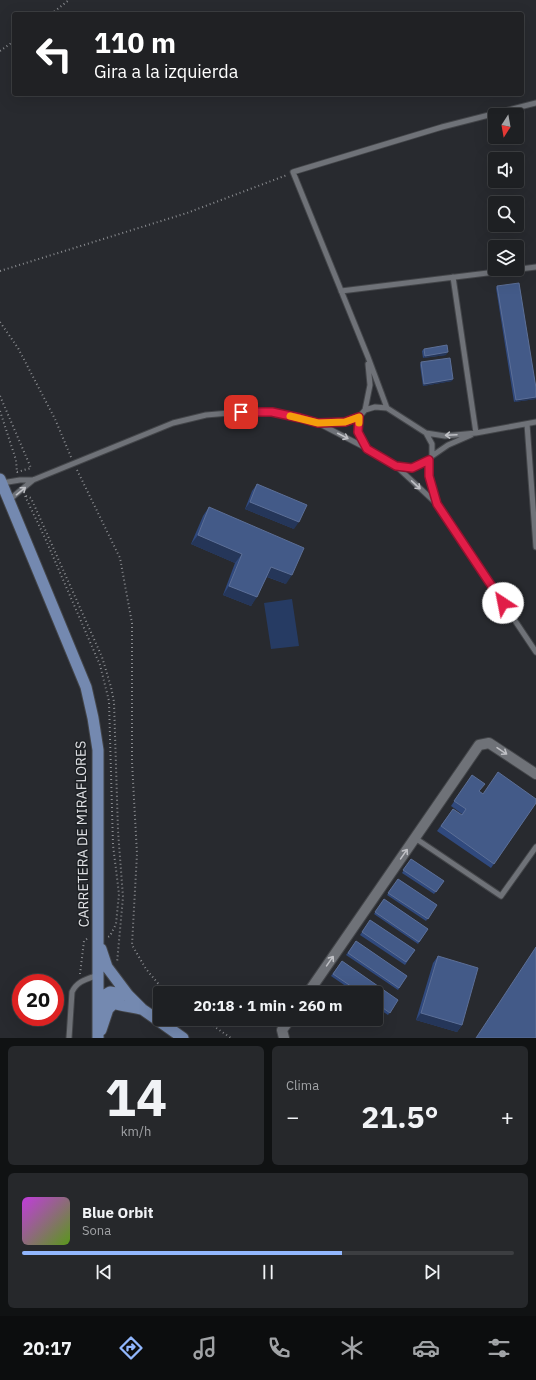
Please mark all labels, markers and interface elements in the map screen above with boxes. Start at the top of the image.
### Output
text: 110 m [94,24,176,61]
icon: left [28,28,80,80]
text: Gira a la izquierda [94,60,238,83]
north arrow [488,108,524,144]
map controls [488,108,524,276]
button: sound [488,152,524,188]
button: search [488,196,524,232]
button: layers [488,240,524,276]
pin [224,395,258,429]
icon: arrive [230,401,252,423]
one-way arrow [445,431,458,439]
one-way arrow [336,433,348,440]
one-way arrow [411,480,421,490]
one-way arrow [16,486,27,495]
position arrow [482,582,524,624]
street label: CARRETERA DE MIRAFLORES [71,741,93,927]
one-way arrow [496,747,507,755]
one-way arrow [400,849,408,860]
one-way arrow [326,956,334,967]
speed limit sign: 20 [12,974,64,1026]
text: 20:18 · 1 min · 260 m [194,996,342,1015]
text: 14 [105,1063,167,1130]
text: Clima [286,1077,319,1094]
text: 21.5° [361,1097,439,1136]
text: − [286,1102,299,1131]
text: + [501,1102,514,1131]
text: km/h [121,1123,151,1140]
text: Blue Orbit [82,1203,153,1222]
text: Sona [82,1222,111,1239]
icon: previous [93,1261,115,1283]
icon: pause [257,1261,279,1283]
icon: next [421,1261,443,1283]
icon: directions [117,1334,145,1362]
icon: music [191,1334,219,1362]
icon: phone [265,1334,293,1362]
icon: climate [338,1334,366,1362]
icon: car [412,1334,440,1362]
icon: filters [485,1334,513,1362]
text: 20:17 [23,1337,72,1360]

